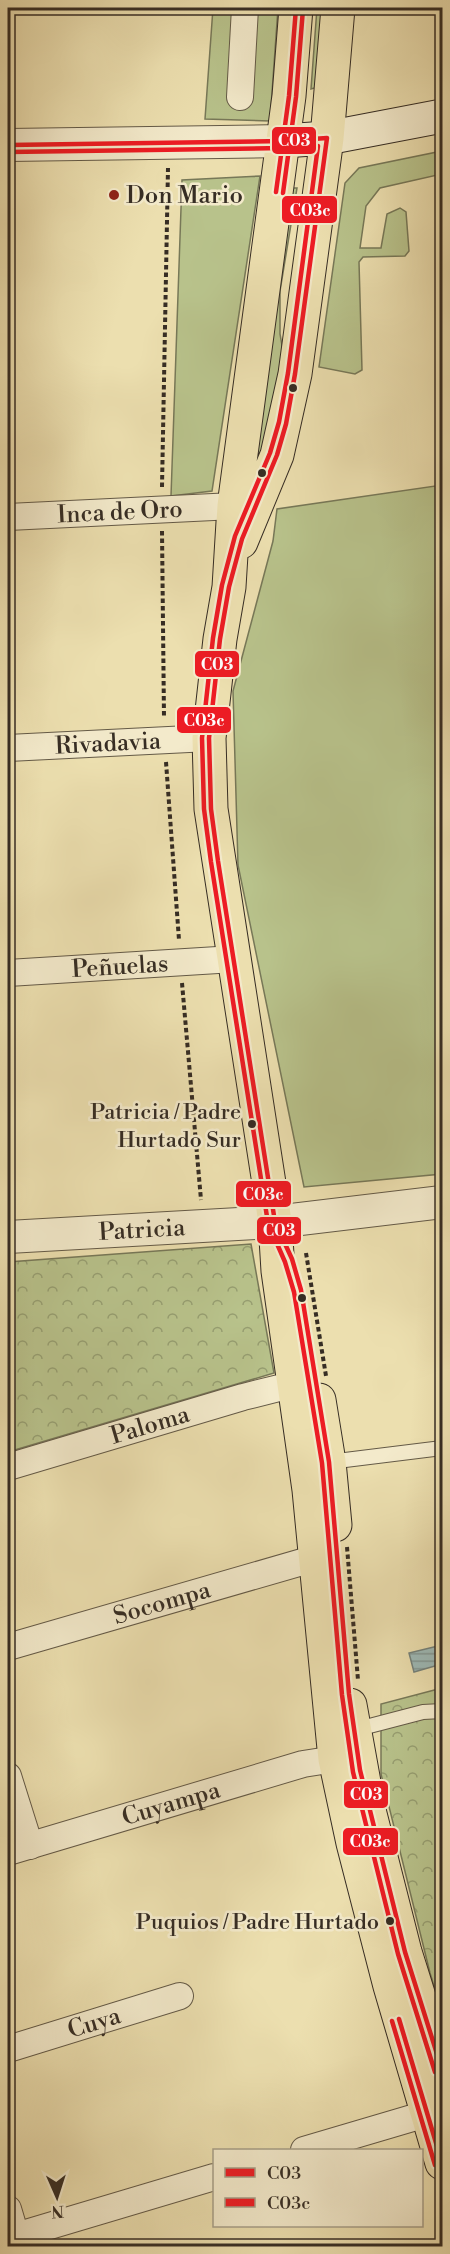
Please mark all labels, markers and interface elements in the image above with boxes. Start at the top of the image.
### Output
line badge: C03 [271,126,317,155]
text: C03 [278,131,311,151]
place label: Don Mario [126,181,243,211]
marker: Don Mario [107,188,121,202]
line badge: C03c [281,195,338,224]
text: C03c [290,201,330,221]
unlabelled marker [287,382,299,394]
unlabelled marker [256,467,268,479]
street label: Inca de Oro [56,495,183,531]
line badge: C03 [194,650,240,678]
text: C03 [201,655,234,675]
line badge: C03c [176,706,232,734]
text: C03c [184,711,224,731]
street label: Rivadavia [54,726,163,762]
street label: Peñuelas [71,949,169,985]
place label: Patricia / Padre Hurtado Sur [90,1099,241,1154]
marker: Patricia / Padre Hurtado Sur [246,1118,258,1130]
line badge: C03c [235,1180,292,1208]
text: C03c [243,1185,283,1205]
street label: Patricia [98,1213,187,1248]
line badge: C03 [256,1216,302,1245]
text: C03 [263,1221,296,1241]
unlabelled marker [296,1292,308,1304]
street label: Paloma [107,1400,194,1452]
street label: Socompa [110,1575,215,1632]
street label: Cuyampa [119,1775,225,1833]
line badge: C03 [343,1780,389,1809]
text: C03 [350,1785,383,1805]
line badge: C03c [342,1827,399,1856]
text: C03c [350,1832,390,1852]
place label: Puquios / Padre Hurtado [136,1909,379,1936]
marker: Puquios / Padre Hurtado [384,1915,396,1927]
street label: Cuya [64,2001,125,2046]
legend [213,2149,423,2227]
text: C03 [267,2162,301,2185]
north arrow [27,2167,87,2227]
text: C03c [267,2192,310,2215]
text: N [51,2201,65,2221]

